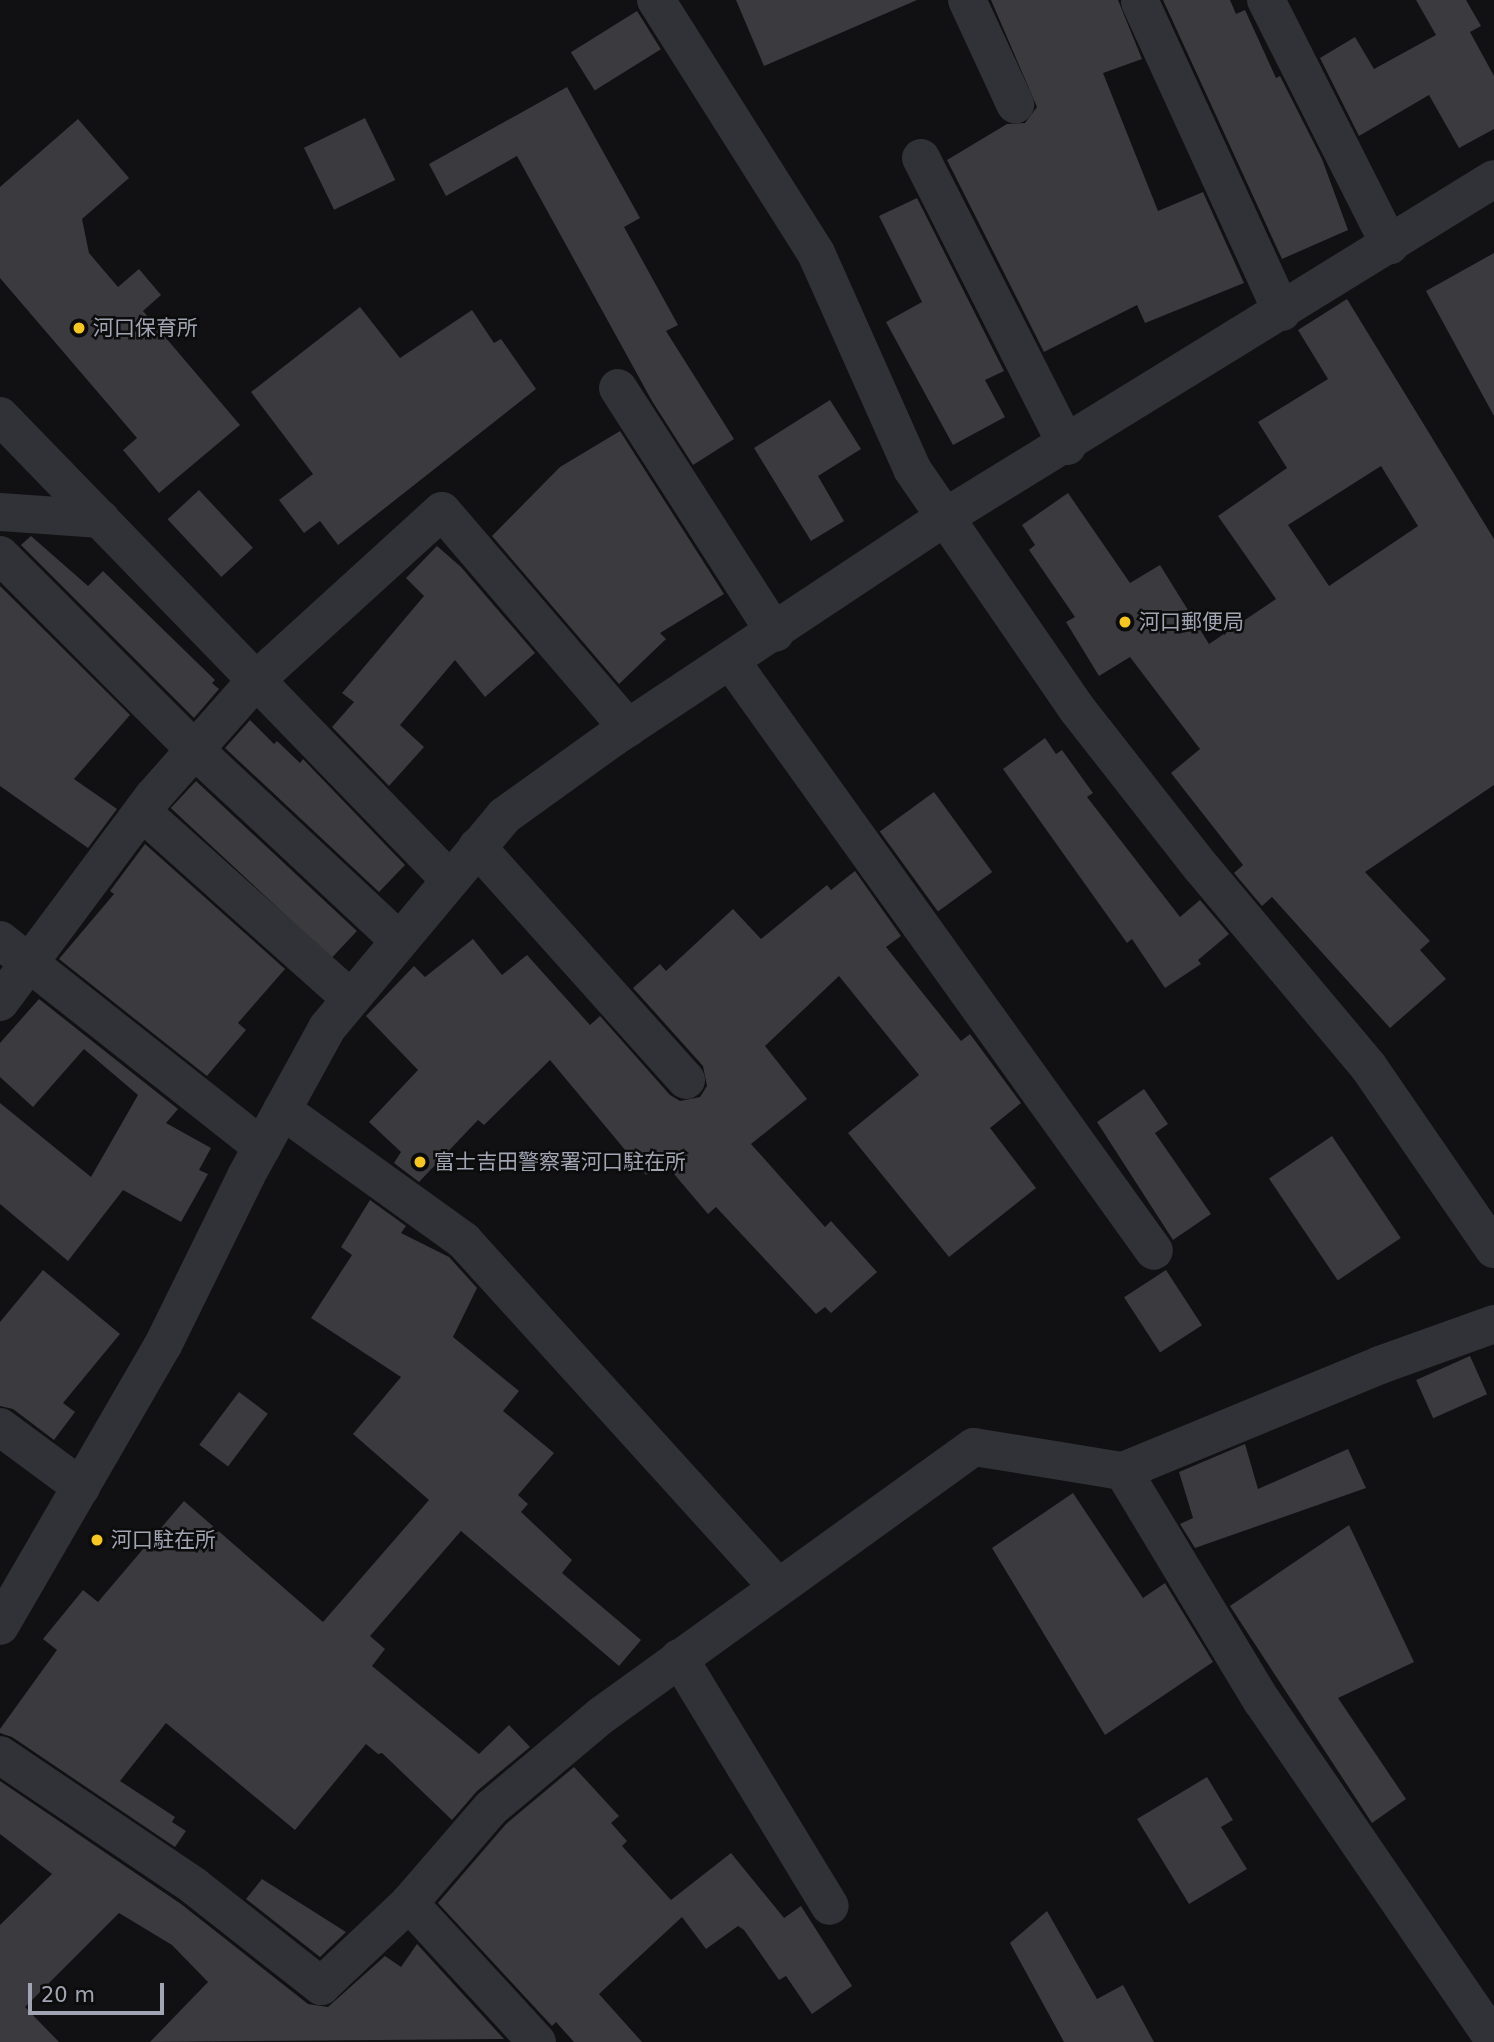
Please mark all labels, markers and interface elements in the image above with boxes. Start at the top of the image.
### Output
place label: 河口保育所 [93,315,198,341]
marker: 河口保育所 [71,320,87,336]
place label: 河口郵便局 [1139,609,1244,635]
marker: 河口郵便局 [1117,614,1133,630]
place label: 富士吉田警察署河口駐在所 [434,1149,686,1175]
marker: 富士吉田警察署河口駐在所 [412,1154,428,1170]
place label: 河口駐在所 [111,1527,216,1553]
marker: 河口駐在所 [89,1532,105,1548]
scale bar [32,1968,168,2012]
text: 20 m [41,1983,95,2007]

